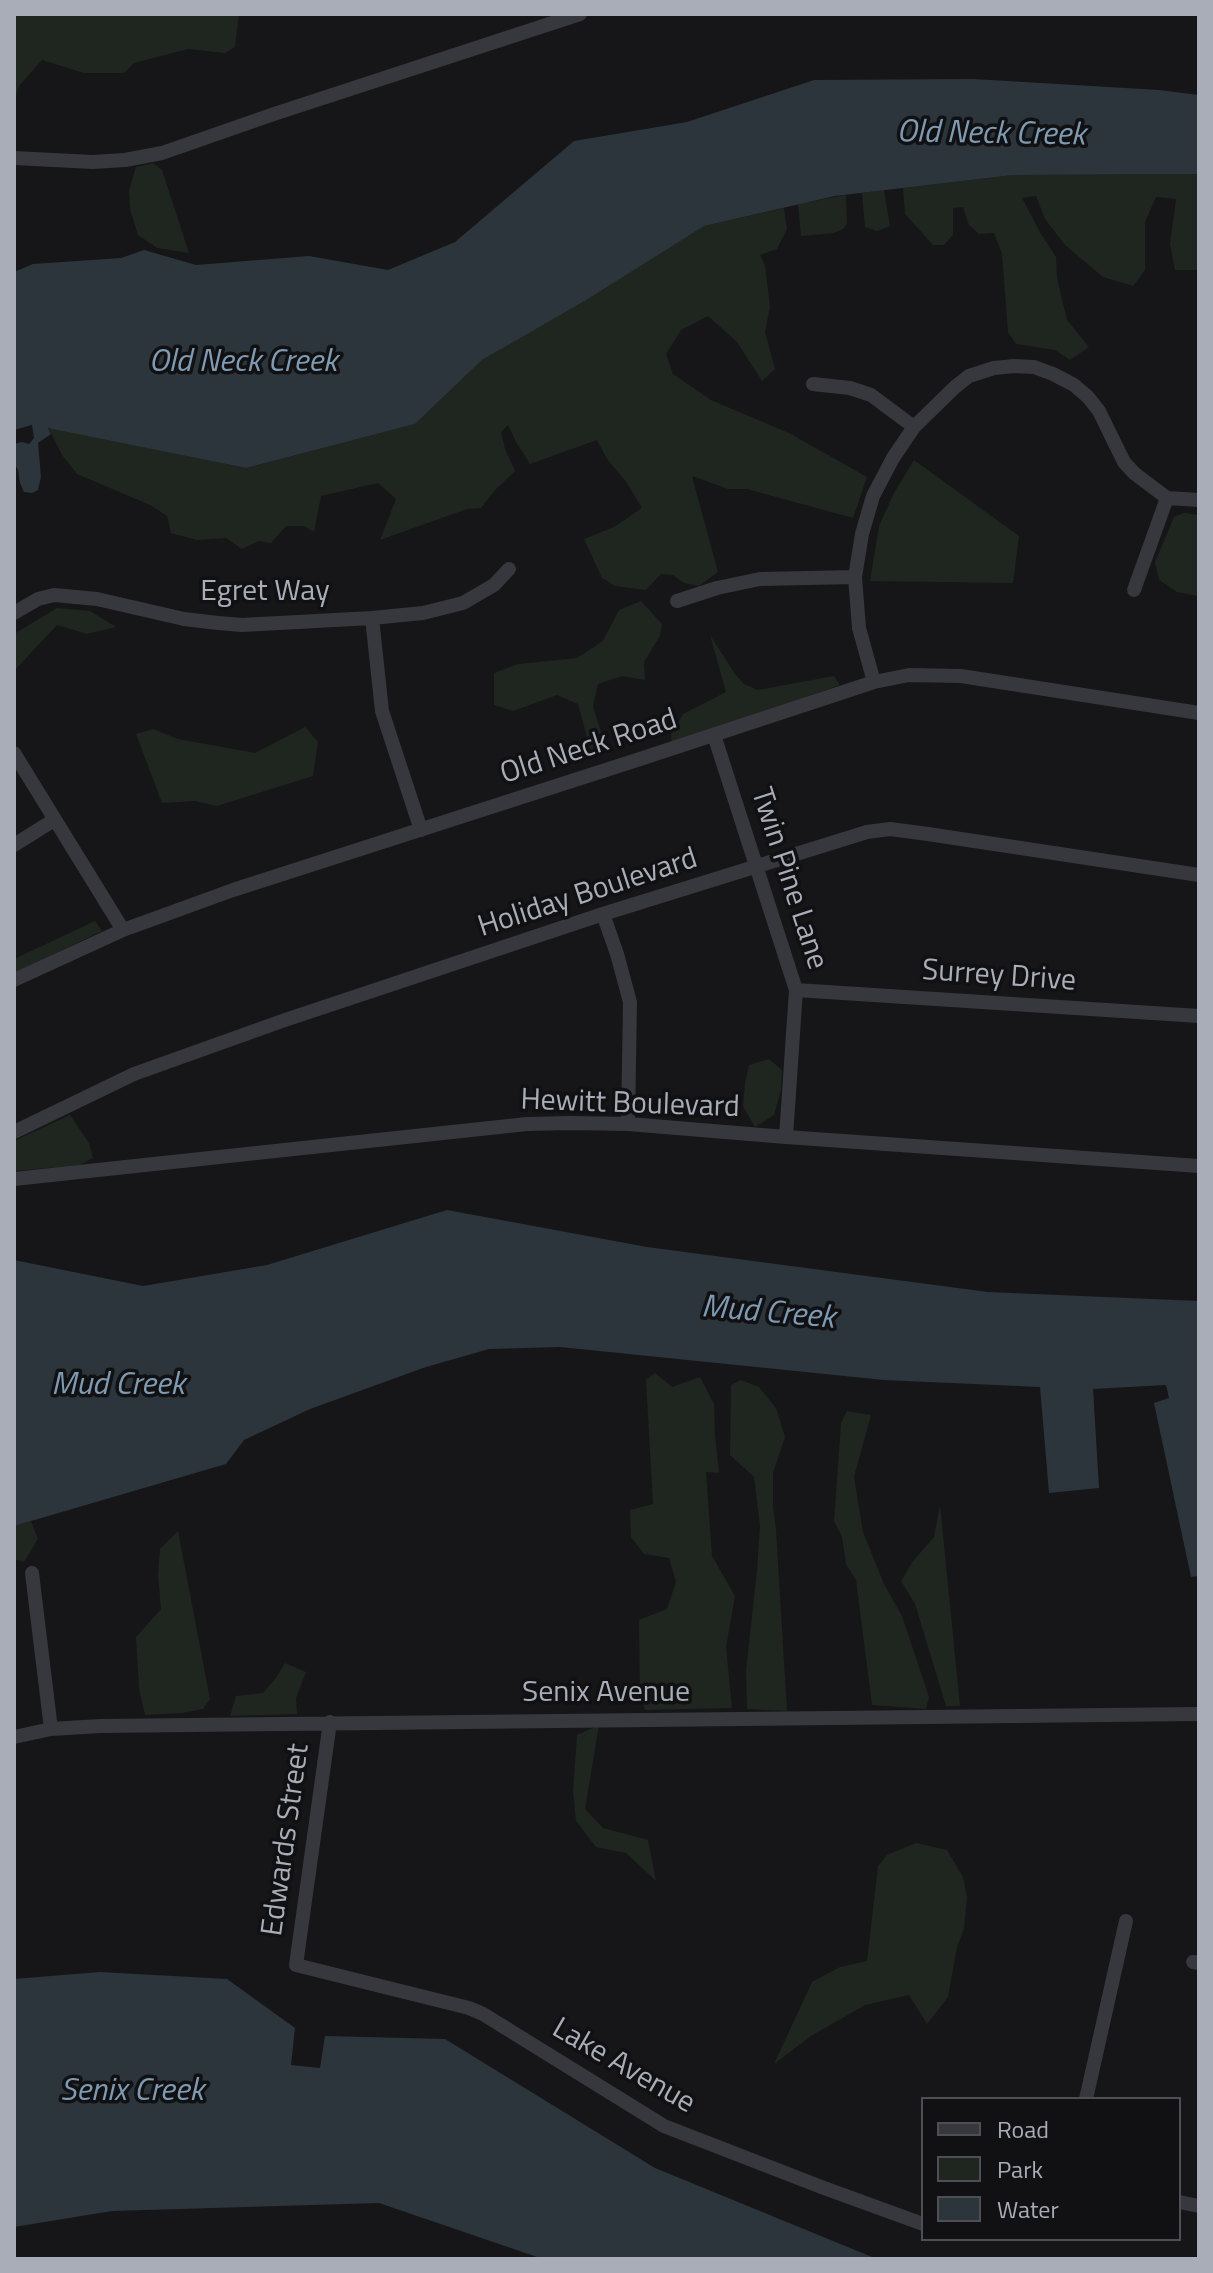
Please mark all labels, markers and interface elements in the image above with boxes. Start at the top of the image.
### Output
water label: Old Neck Creek [896,114,1086,156]
water label: Old Neck Creek [149,344,337,382]
street label: Egret Way [200,575,330,611]
street label: Old Neck Road [496,703,682,793]
street label: Twin Pine Lane [742,784,834,974]
street label: Holiday Boulevard [474,842,702,946]
street label: Surrey Drive [921,954,1077,1000]
street label: Hewitt Boulevard [520,1083,740,1127]
water label: Mud Creek [700,1289,836,1339]
water label: Mud Creek [51,1367,185,1405]
street label: Senix Avenue [522,1676,690,1712]
street label: Edwards Street [256,1742,318,1938]
street label: Lake Avenue [545,2012,701,2122]
water label: Senix Creek [60,2073,204,2111]
legend [921,2097,1181,2241]
text: Road [997,2111,1049,2147]
text: Park [997,2151,1043,2187]
text: Water [997,2191,1059,2227]

